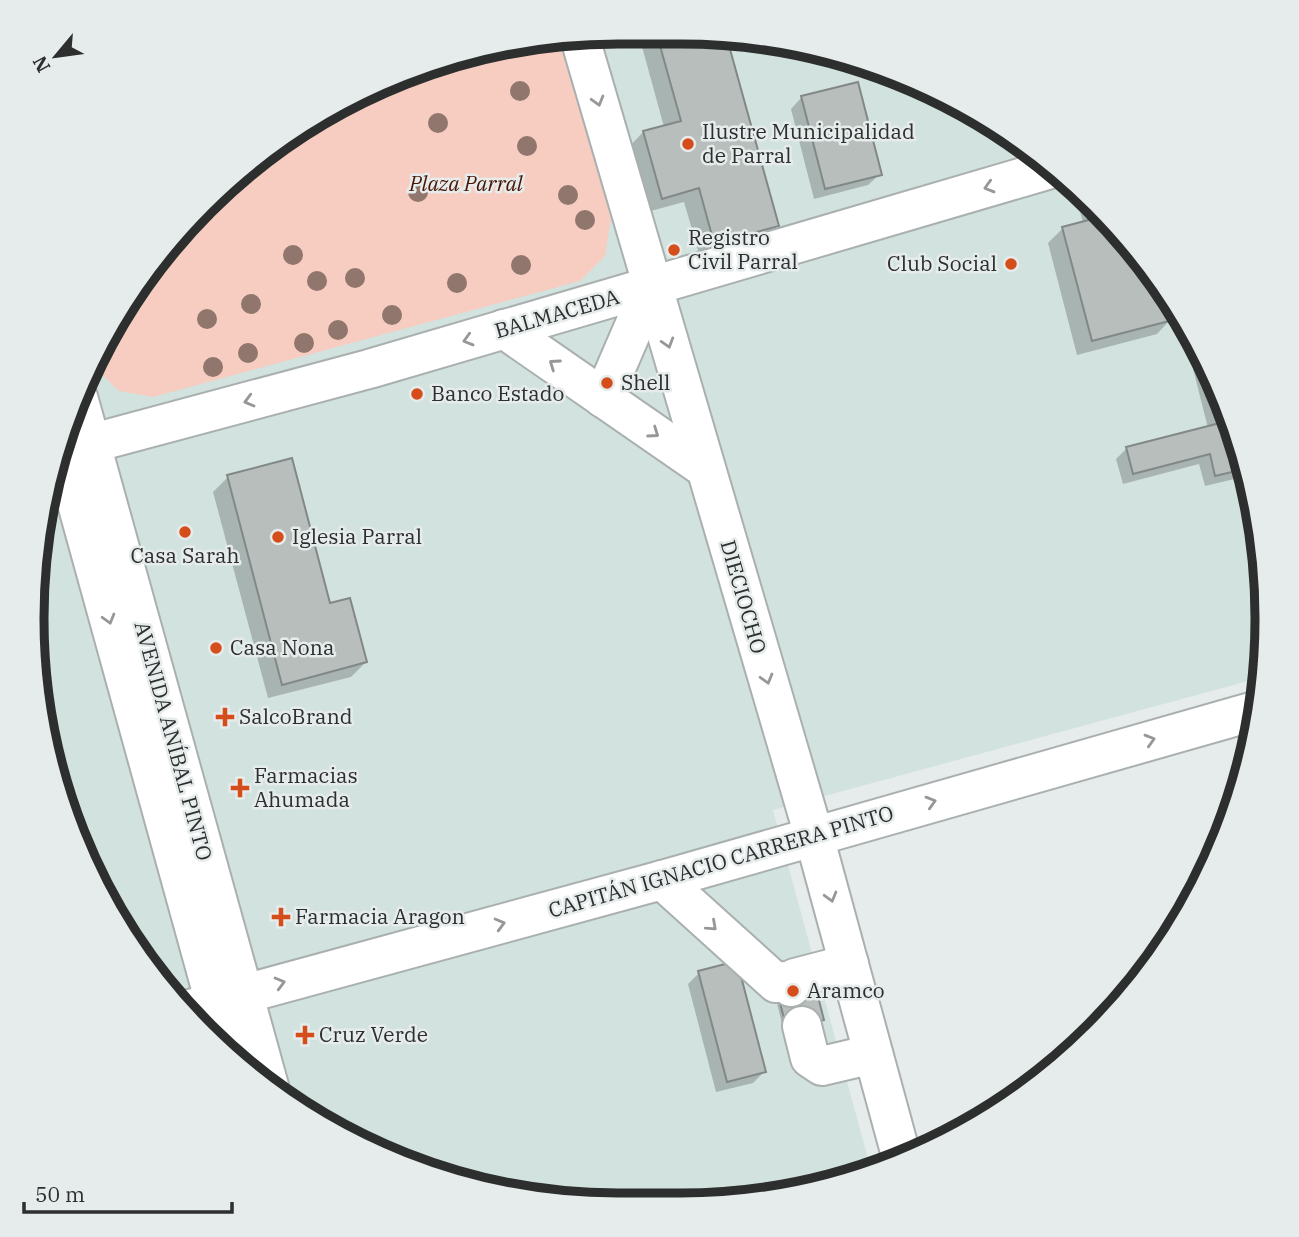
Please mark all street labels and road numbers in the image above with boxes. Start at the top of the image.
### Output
street label: BALMACEDA [491,282,623,344]
street label: DIECIOCHO [714,537,774,657]
street label: AVENIDA ANÍBAL PINTO [129,618,219,863]
street label: CAPITÁN IGNACIO CARRERA PINTO [545,798,897,924]

